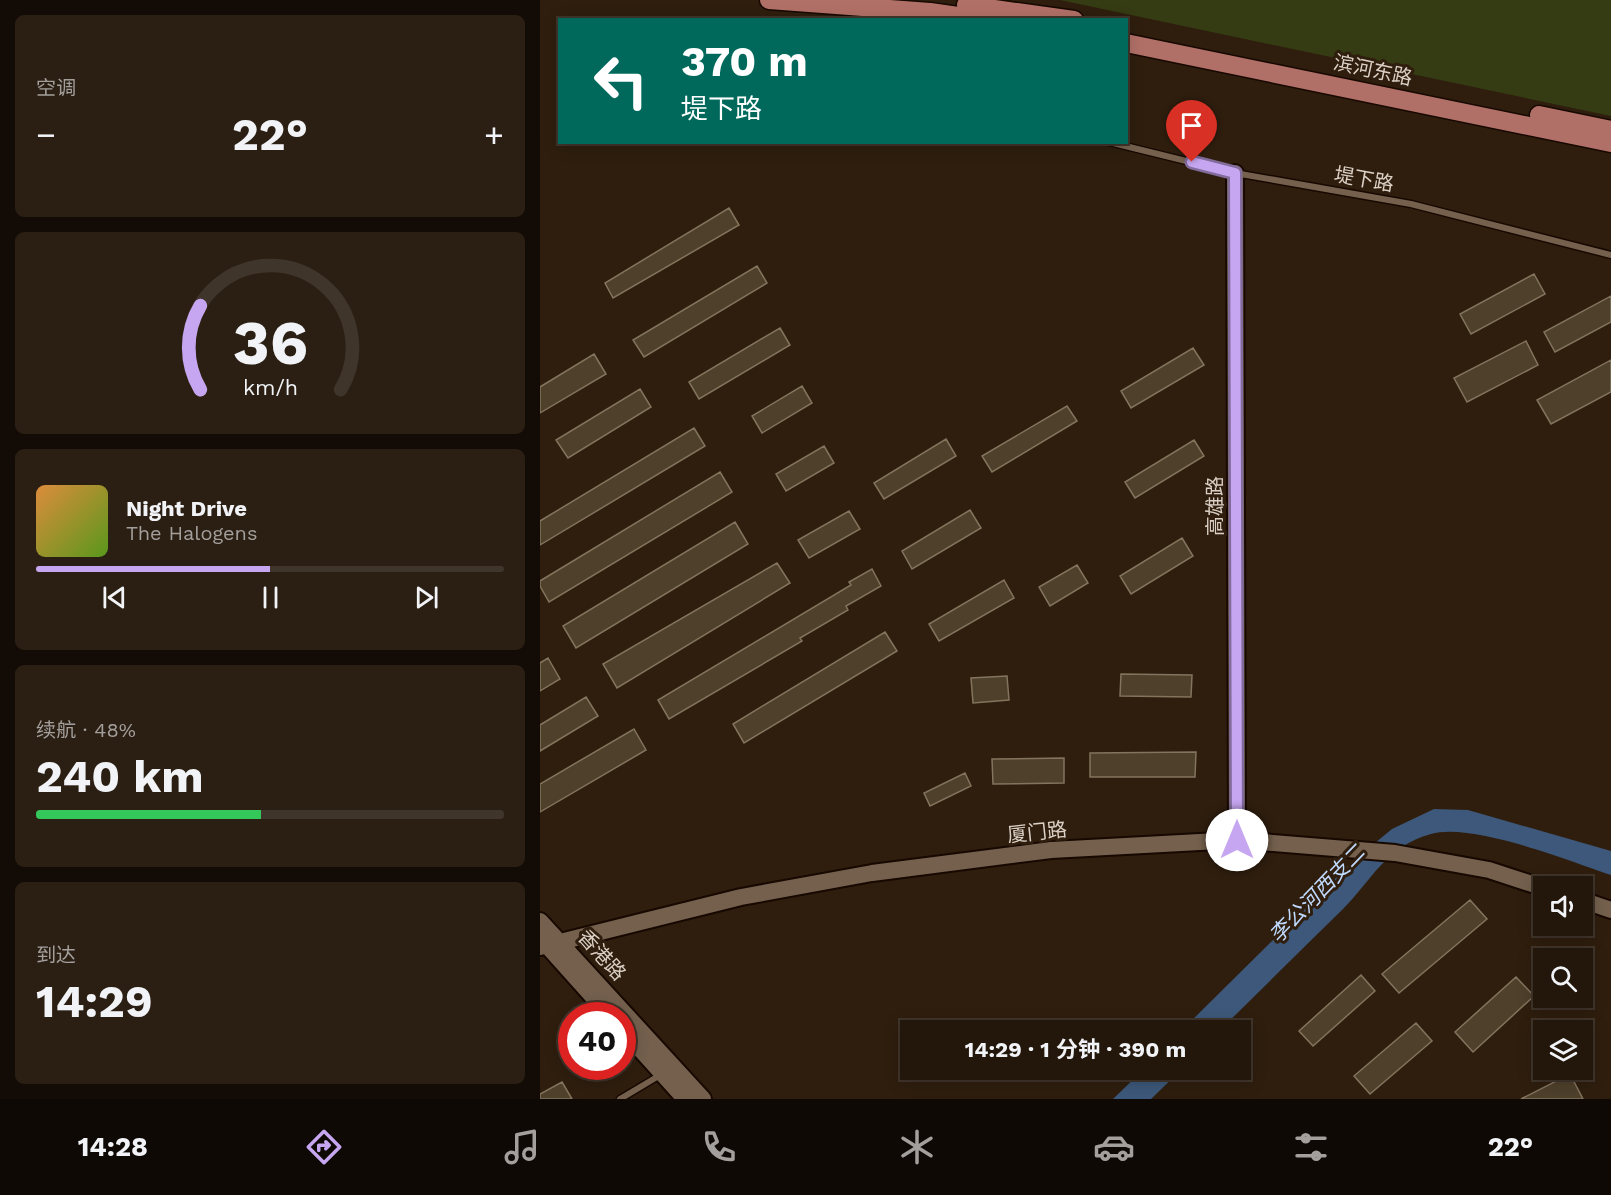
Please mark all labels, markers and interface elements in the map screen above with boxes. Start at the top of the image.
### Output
text: 370 m [681,37,808,86]
icon: left [582,42,660,120]
street label: 滨河东路 [1331,50,1415,90]
text: 空调 [36,76,76,100]
text: 堤下路 [681,93,762,125]
pin [1166,100,1217,162]
text: 22° [232,108,308,161]
icon: arrive [1175,109,1208,142]
text: − [36,115,56,154]
text: + [484,115,504,154]
street label: 堤下路 [1332,162,1396,196]
text: 36 [232,306,308,379]
text: km/h [242,375,298,400]
street label: 高雄路 [1203,476,1227,536]
text: Night Drive [126,496,247,521]
text: The Halogens [126,521,258,545]
icon: previous [98,581,131,614]
icon: pause [254,581,287,614]
icon: next [410,581,443,614]
text: 续航 · 48% [36,718,136,742]
text: 240 km [36,750,204,803]
position arrow [1205,808,1269,872]
street label: 厦门路 [1006,817,1068,847]
water label: 李公河西支二 [1264,839,1370,948]
map controls [1533,876,1593,1080]
button: sound [1533,876,1593,936]
street label: 香港路 [573,925,631,985]
text: 到达 [36,943,76,967]
button: search [1533,948,1593,1008]
text: 14:29 [36,975,153,1028]
speed limit sign: 40 [558,1002,636,1080]
button: layers [1533,1020,1593,1080]
text: 14:29 · 1 分钟 · 390 m [965,1037,1186,1062]
icon: directions [303,1126,345,1168]
icon: music [501,1126,543,1168]
icon: phone [698,1126,740,1168]
icon: climate [896,1126,938,1168]
icon: car [1093,1126,1135,1168]
icon: filters [1290,1126,1332,1168]
text: 14:28 [78,1131,148,1163]
text: 22° [1488,1131,1533,1163]

